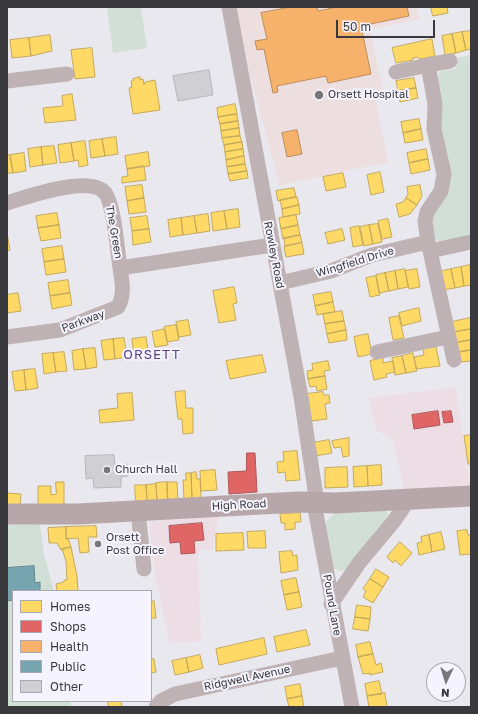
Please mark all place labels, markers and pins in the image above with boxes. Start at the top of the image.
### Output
place label: Orsett Hospital [328,88,409,102]
marker: Orsett Hospital [313,89,325,101]
place label: Church Hall [115,463,177,477]
marker: Church Hall [102,465,112,475]
place label: Orsett Post Office [106,531,164,557]
marker: Orsett Post Office [93,539,103,549]

